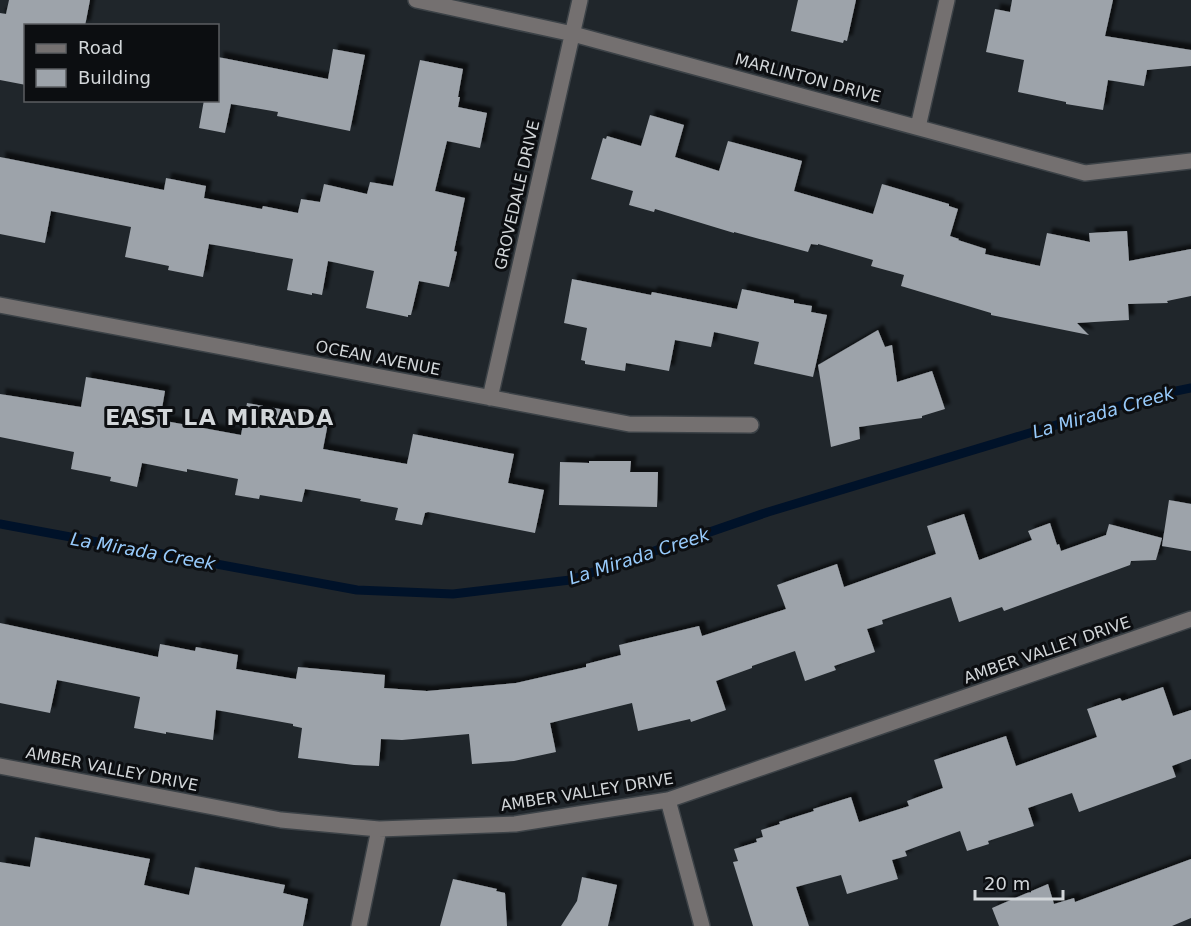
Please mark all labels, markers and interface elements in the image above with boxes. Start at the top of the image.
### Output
legend [24,24,219,102]
text: Road [78,37,123,58]
street label: MARLINTON DRIVE [733,49,883,107]
text: Building [78,67,151,88]
street label: GROVEDALE DRIVE [491,118,543,272]
street label: OCEAN AVENUE [314,337,442,379]
water label: La Mirada Creek [1030,381,1178,442]
district label: EAST LA MIRADA [105,405,335,430]
water label: La Mirada Creek [566,523,713,589]
water label: La Mirada Creek [69,528,218,574]
street label: AMBER VALLEY DRIVE [961,613,1133,687]
street label: AMBER VALLEY DRIVE [24,743,200,795]
street label: AMBER VALLEY DRIVE [499,769,675,815]
scale bar [975,863,1064,901]
text: 20 m [984,873,1030,894]

